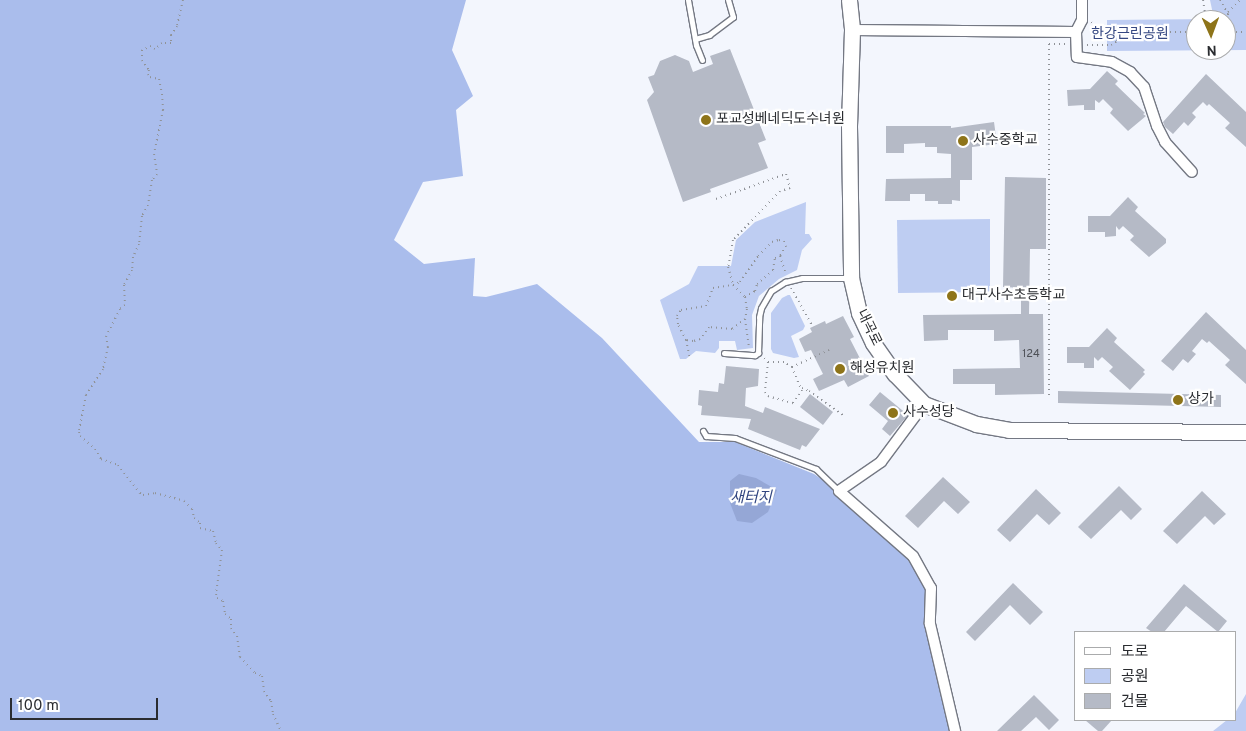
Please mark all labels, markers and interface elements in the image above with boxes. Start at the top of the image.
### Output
north arrow [1186,10,1236,60]
park label: 한강근린공원 [1091,27,1169,43]
text: N [1206,41,1217,58]
place label: 포교성베네딕도수녀원 [716,112,845,128]
marker: 포교성베네딕도수녀원 [700,114,712,126]
place label: 사수중학교 [973,133,1037,149]
marker: 사수중학교 [957,135,969,147]
place label: 대구사수초등학교 [962,288,1065,304]
marker: 대구사수초등학교 [946,290,958,302]
street label: 내곡로 [852,307,884,349]
house number: 124 [1022,347,1040,361]
place label: 해성유치원 [850,361,914,377]
marker: 해성유치원 [834,363,846,375]
place label: 상가 [1188,392,1214,408]
marker: 상가 [1172,394,1184,406]
place label: 사수성당 [903,405,955,421]
marker: 사수성당 [887,407,899,419]
water label: 새터지 [730,490,772,508]
legend [1074,631,1236,721]
text: 도로 [1121,643,1149,662]
text: 공원 [1121,668,1149,687]
scale bar [12,688,160,720]
text: 건물 [1121,693,1149,712]
text: 100 m [18,697,59,716]

